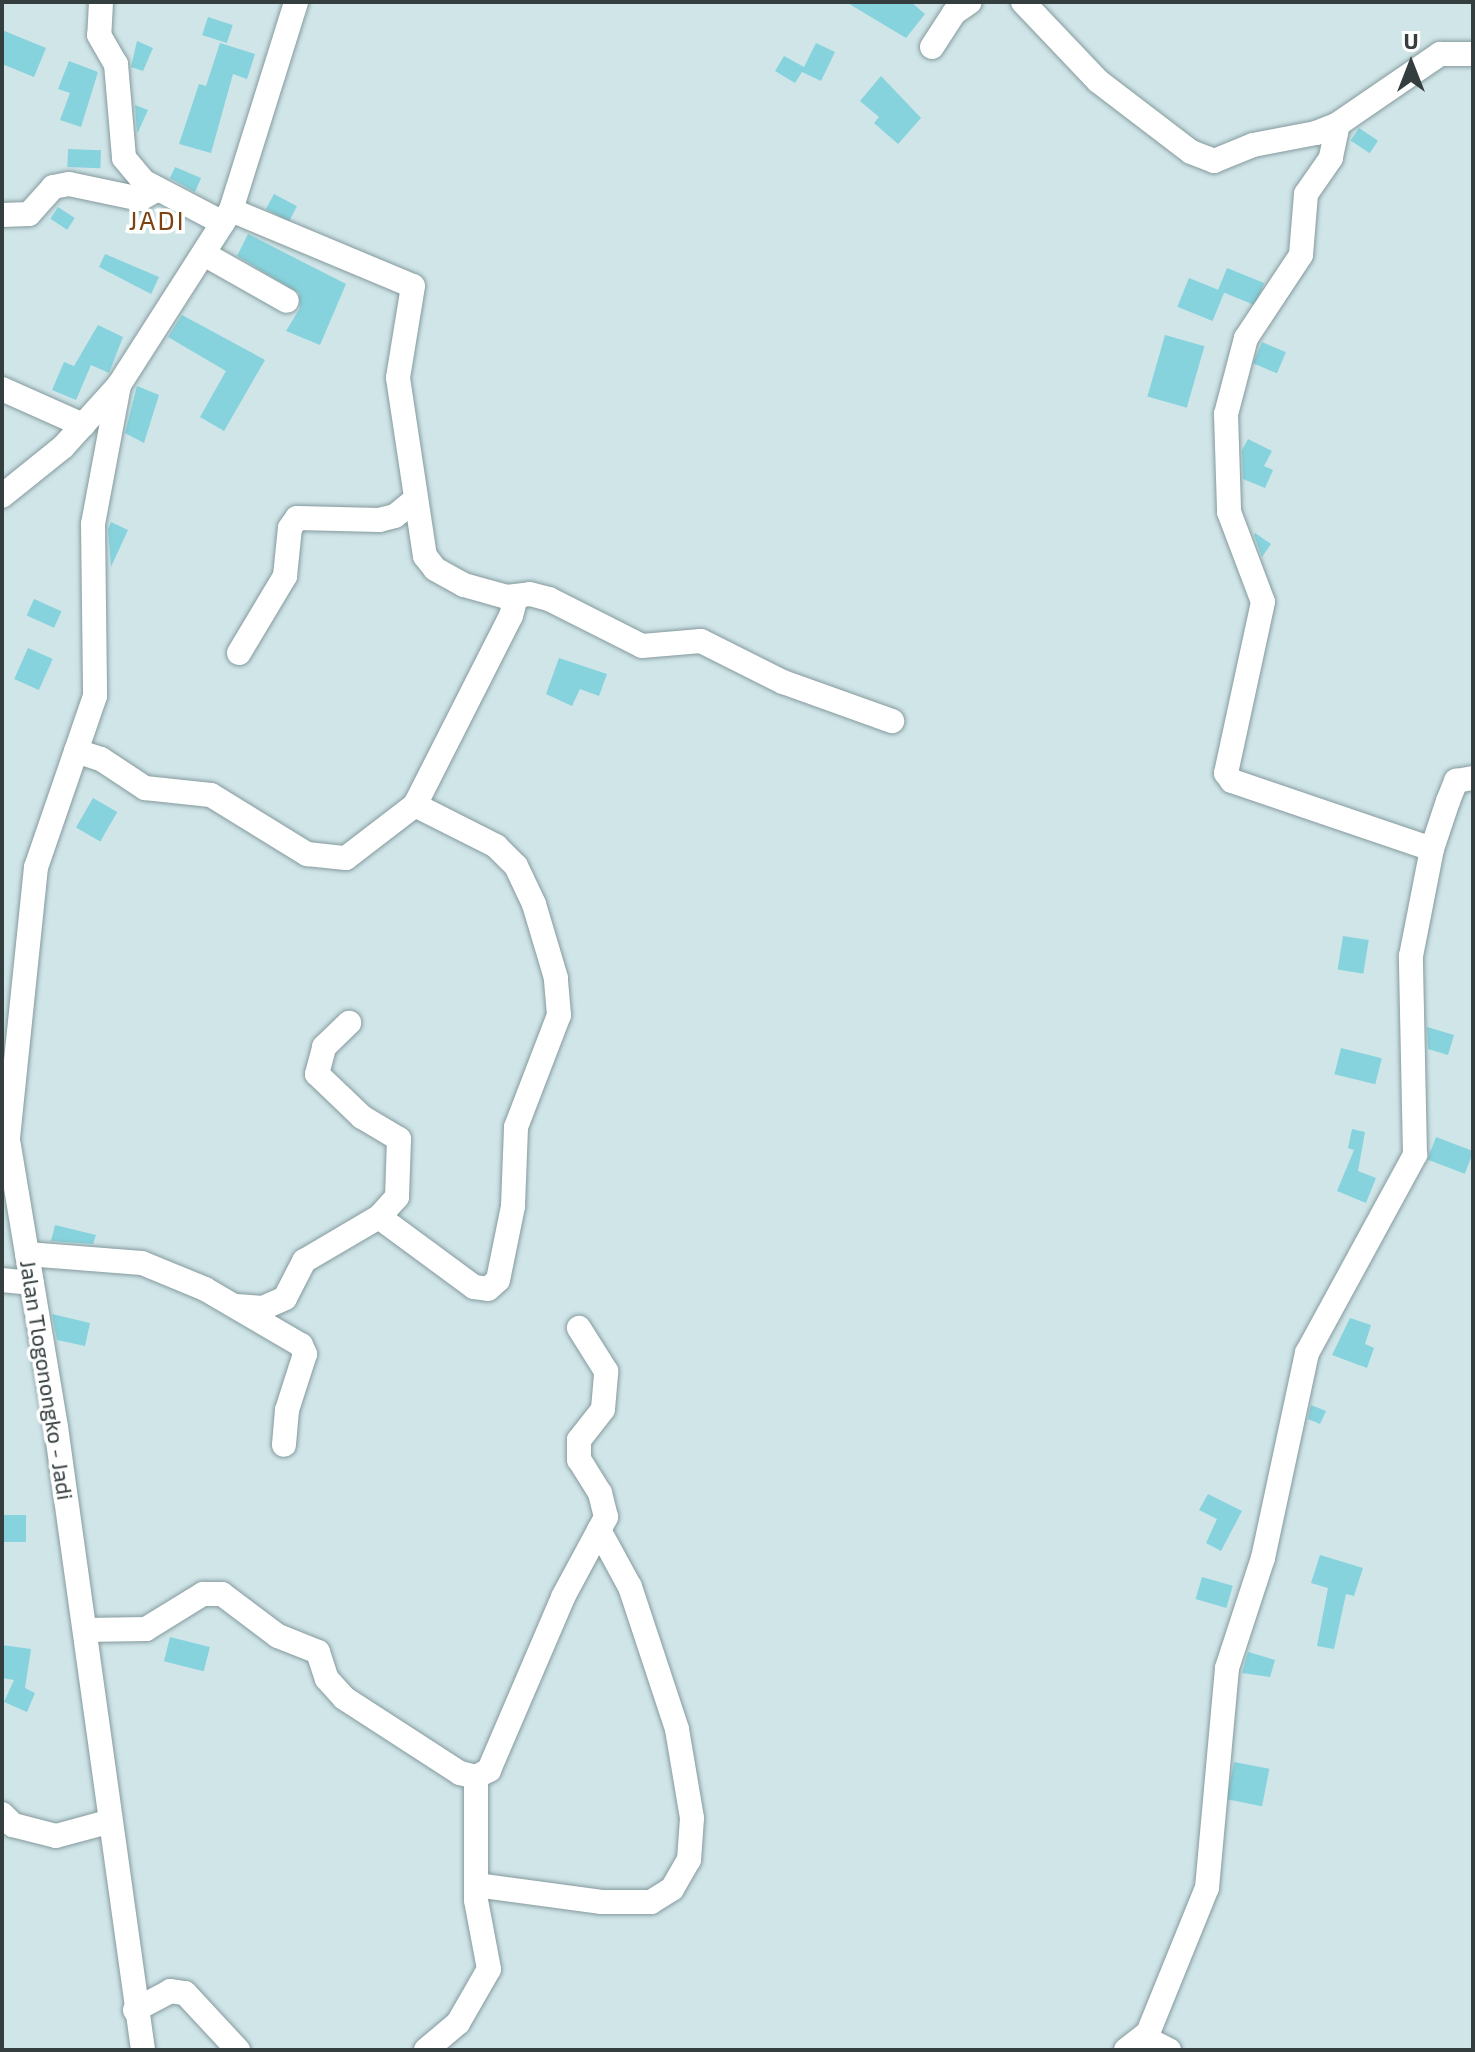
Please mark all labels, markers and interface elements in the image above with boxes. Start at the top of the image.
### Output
north arrow [1371,24,1451,104]
text: U [1403,27,1419,53]
district label: JADI [128,204,186,236]
street label: Jalan Tlogonongko - Jadi [15,1258,79,1502]

